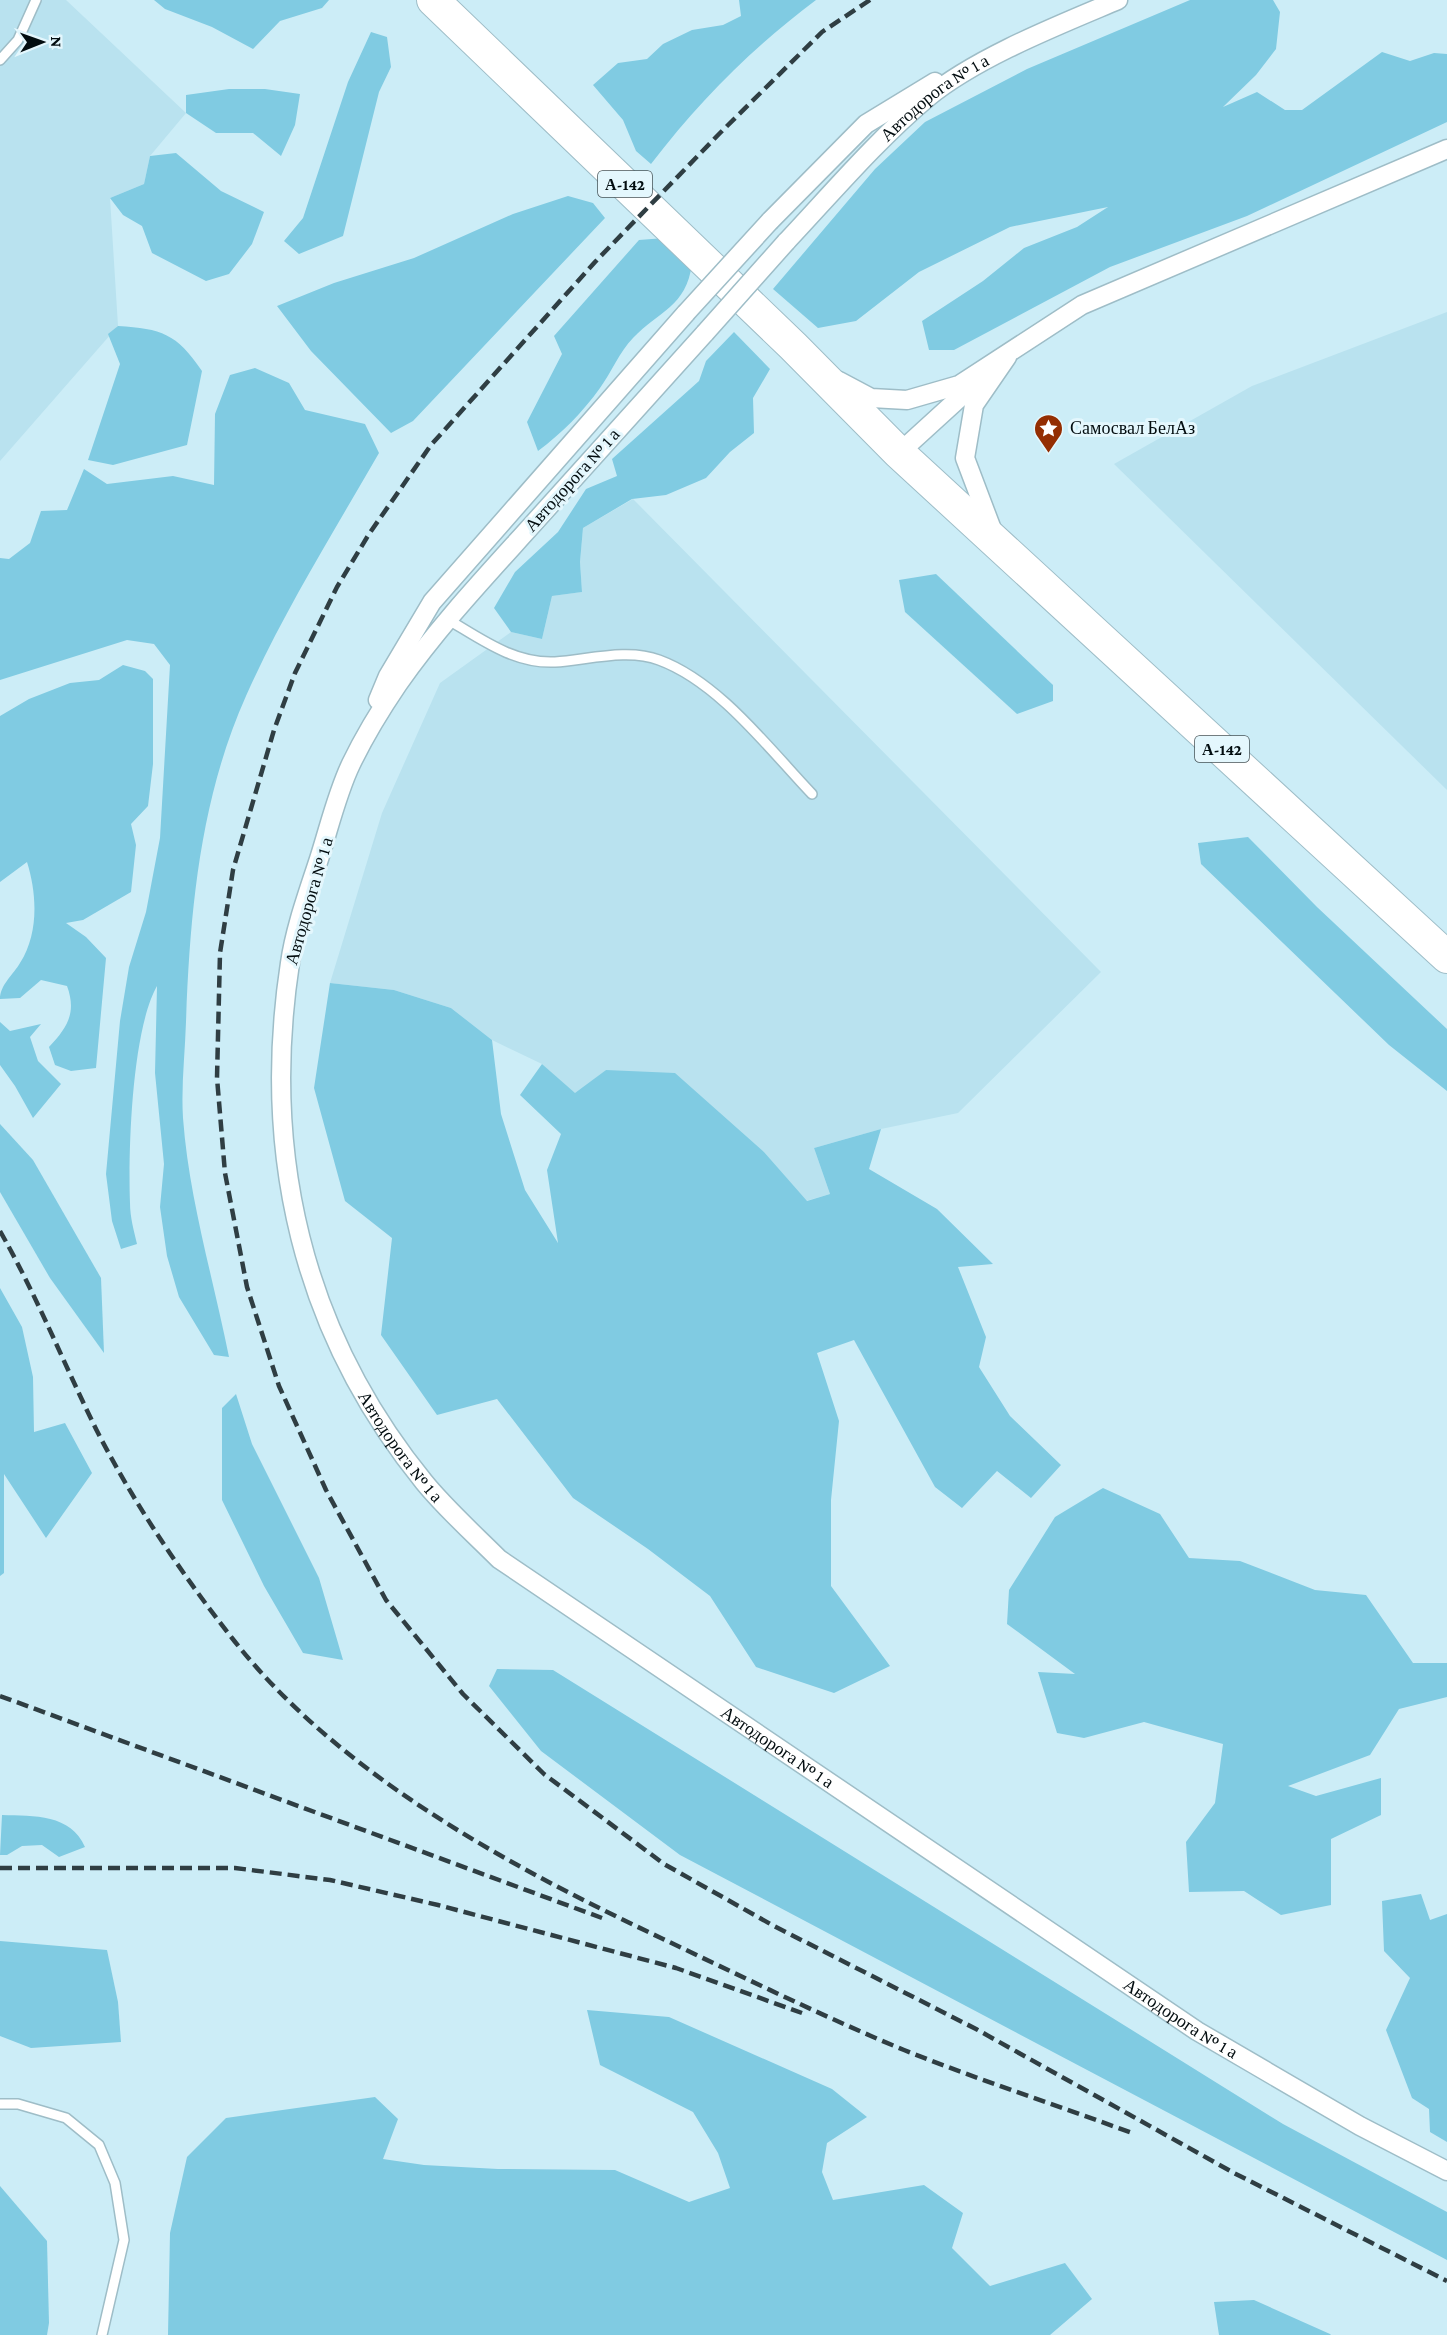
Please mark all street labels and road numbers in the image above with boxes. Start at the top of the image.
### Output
street label: Автодорога № 1 а [876,50,992,145]
road number: А-142 [598,171,652,197]
street label: Автодорога № 1 а [521,424,623,536]
road number: А-142 [1195,736,1249,762]
street label: Автодорога № 1 а [281,835,337,967]
street label: Автодорога № 1 а [354,1388,447,1506]
street label: Автодорога № 1 а [717,1702,837,1792]
street label: Автодорога № 1 а [1120,1974,1241,2062]

